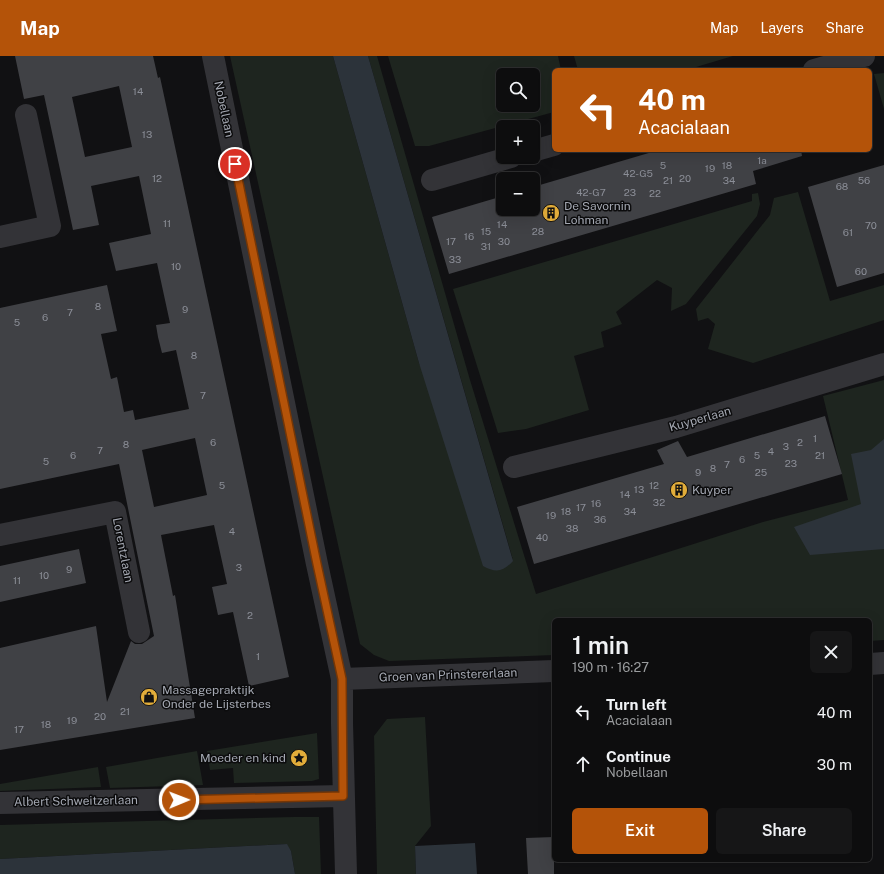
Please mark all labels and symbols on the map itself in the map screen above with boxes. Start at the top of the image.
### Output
street label: Nobellaan [211,80,237,138]
house number: 14 [133,85,143,97]
house number: 13 [142,128,152,140]
pin [218,147,252,181]
house number: 1a [757,154,767,166]
house number: 5 [660,159,666,171]
house number: 18 [722,159,732,171]
house number: 19 [705,162,715,174]
house number: 42-G5 [623,167,653,179]
house number: 12 [152,172,162,184]
house number: 20 [679,172,691,184]
house number: 21 [663,174,673,186]
house number: 34 [723,174,735,186]
house number: 56 [858,174,870,186]
house number: 68 [836,180,848,192]
house number: 42-G7 [576,186,606,198]
house number: 23 [624,186,636,198]
house number: 22 [649,187,661,199]
place label: De Savornin Lohman [564,199,631,227]
building icon: De Savornin Lohman [541,203,561,223]
house number: 11 [163,217,171,229]
house number: 14 [497,218,507,230]
house number: 70 [865,219,877,231]
house number: 15 [481,225,491,237]
house number: 28 [532,225,544,237]
house number: 61 [843,226,853,238]
house number: 16 [464,230,474,242]
house number: 17 [446,235,456,247]
house number: 30 [498,235,510,247]
house number: 31 [481,240,491,252]
house number: 33 [449,253,461,265]
house number: 10 [171,260,181,272]
house number: 60 [855,265,867,277]
house number: 8 [95,300,101,312]
house number: 9 [182,303,188,315]
house number: 7 [67,306,73,318]
house number: 6 [42,311,48,323]
house number: 5 [14,316,20,328]
house number: 8 [191,349,197,361]
house number: 7 [200,389,206,401]
street label: Kuyperlaan [667,403,733,434]
house number: 1 [813,432,817,444]
house number: 6 [210,436,216,448]
house number: 2 [797,436,803,448]
house number: 8 [123,438,129,450]
house number: 3 [783,440,789,452]
house number: 7 [97,444,103,456]
house number: 4 [768,445,774,457]
house number: 6 [70,449,76,461]
house number: 5 [754,449,760,461]
house number: 21 [815,449,825,461]
house number: 6 [739,453,745,465]
house number: 5 [43,455,49,467]
house number: 23 [785,457,797,469]
house number: 7 [724,458,730,470]
house number: 8 [710,462,716,474]
house number: 9 [695,466,701,478]
house number: 25 [755,466,767,478]
house number: 5 [219,479,225,491]
house number: 12 [649,479,659,491]
building icon: Kuyper [669,480,689,500]
house number: 13 [634,483,644,495]
place label: Kuyper [692,483,732,497]
house number: 14 [620,488,630,500]
house number: 32 [653,496,665,508]
house number: 16 [591,497,601,509]
house number: 17 [576,501,586,513]
house number: 18 [561,505,571,517]
house number: 34 [624,505,636,517]
house number: 19 [546,509,556,521]
house number: 36 [594,513,606,525]
street label: Lorentzlaan [110,516,136,584]
house number: 38 [566,522,578,534]
house number: 4 [229,525,235,537]
house number: 40 [536,531,548,543]
house number: 3 [236,561,242,573]
house number: 9 [66,563,72,575]
house number: 10 [39,569,49,581]
house number: 11 [13,574,21,586]
house number: 2 [247,609,253,621]
house number: 1 [256,650,260,662]
street label: Groen van Prinstererlaan [379,666,517,684]
place label: Massagepraktijk Onder de Lijsterbes [162,683,271,711]
shop icon: Massagepraktijk Onder de Lijsterbes [139,687,159,707]
house number: 21 [120,705,130,717]
house number: 20 [94,710,106,722]
house number: 19 [67,714,77,726]
house number: 18 [41,718,51,730]
house number: 17 [14,723,24,735]
place icon: Moeder en kind [289,748,309,768]
place label: Moeder en kind [200,751,286,765]
position arrow [158,779,200,821]
street label: Albert Schweitzerlaan [14,793,138,809]

